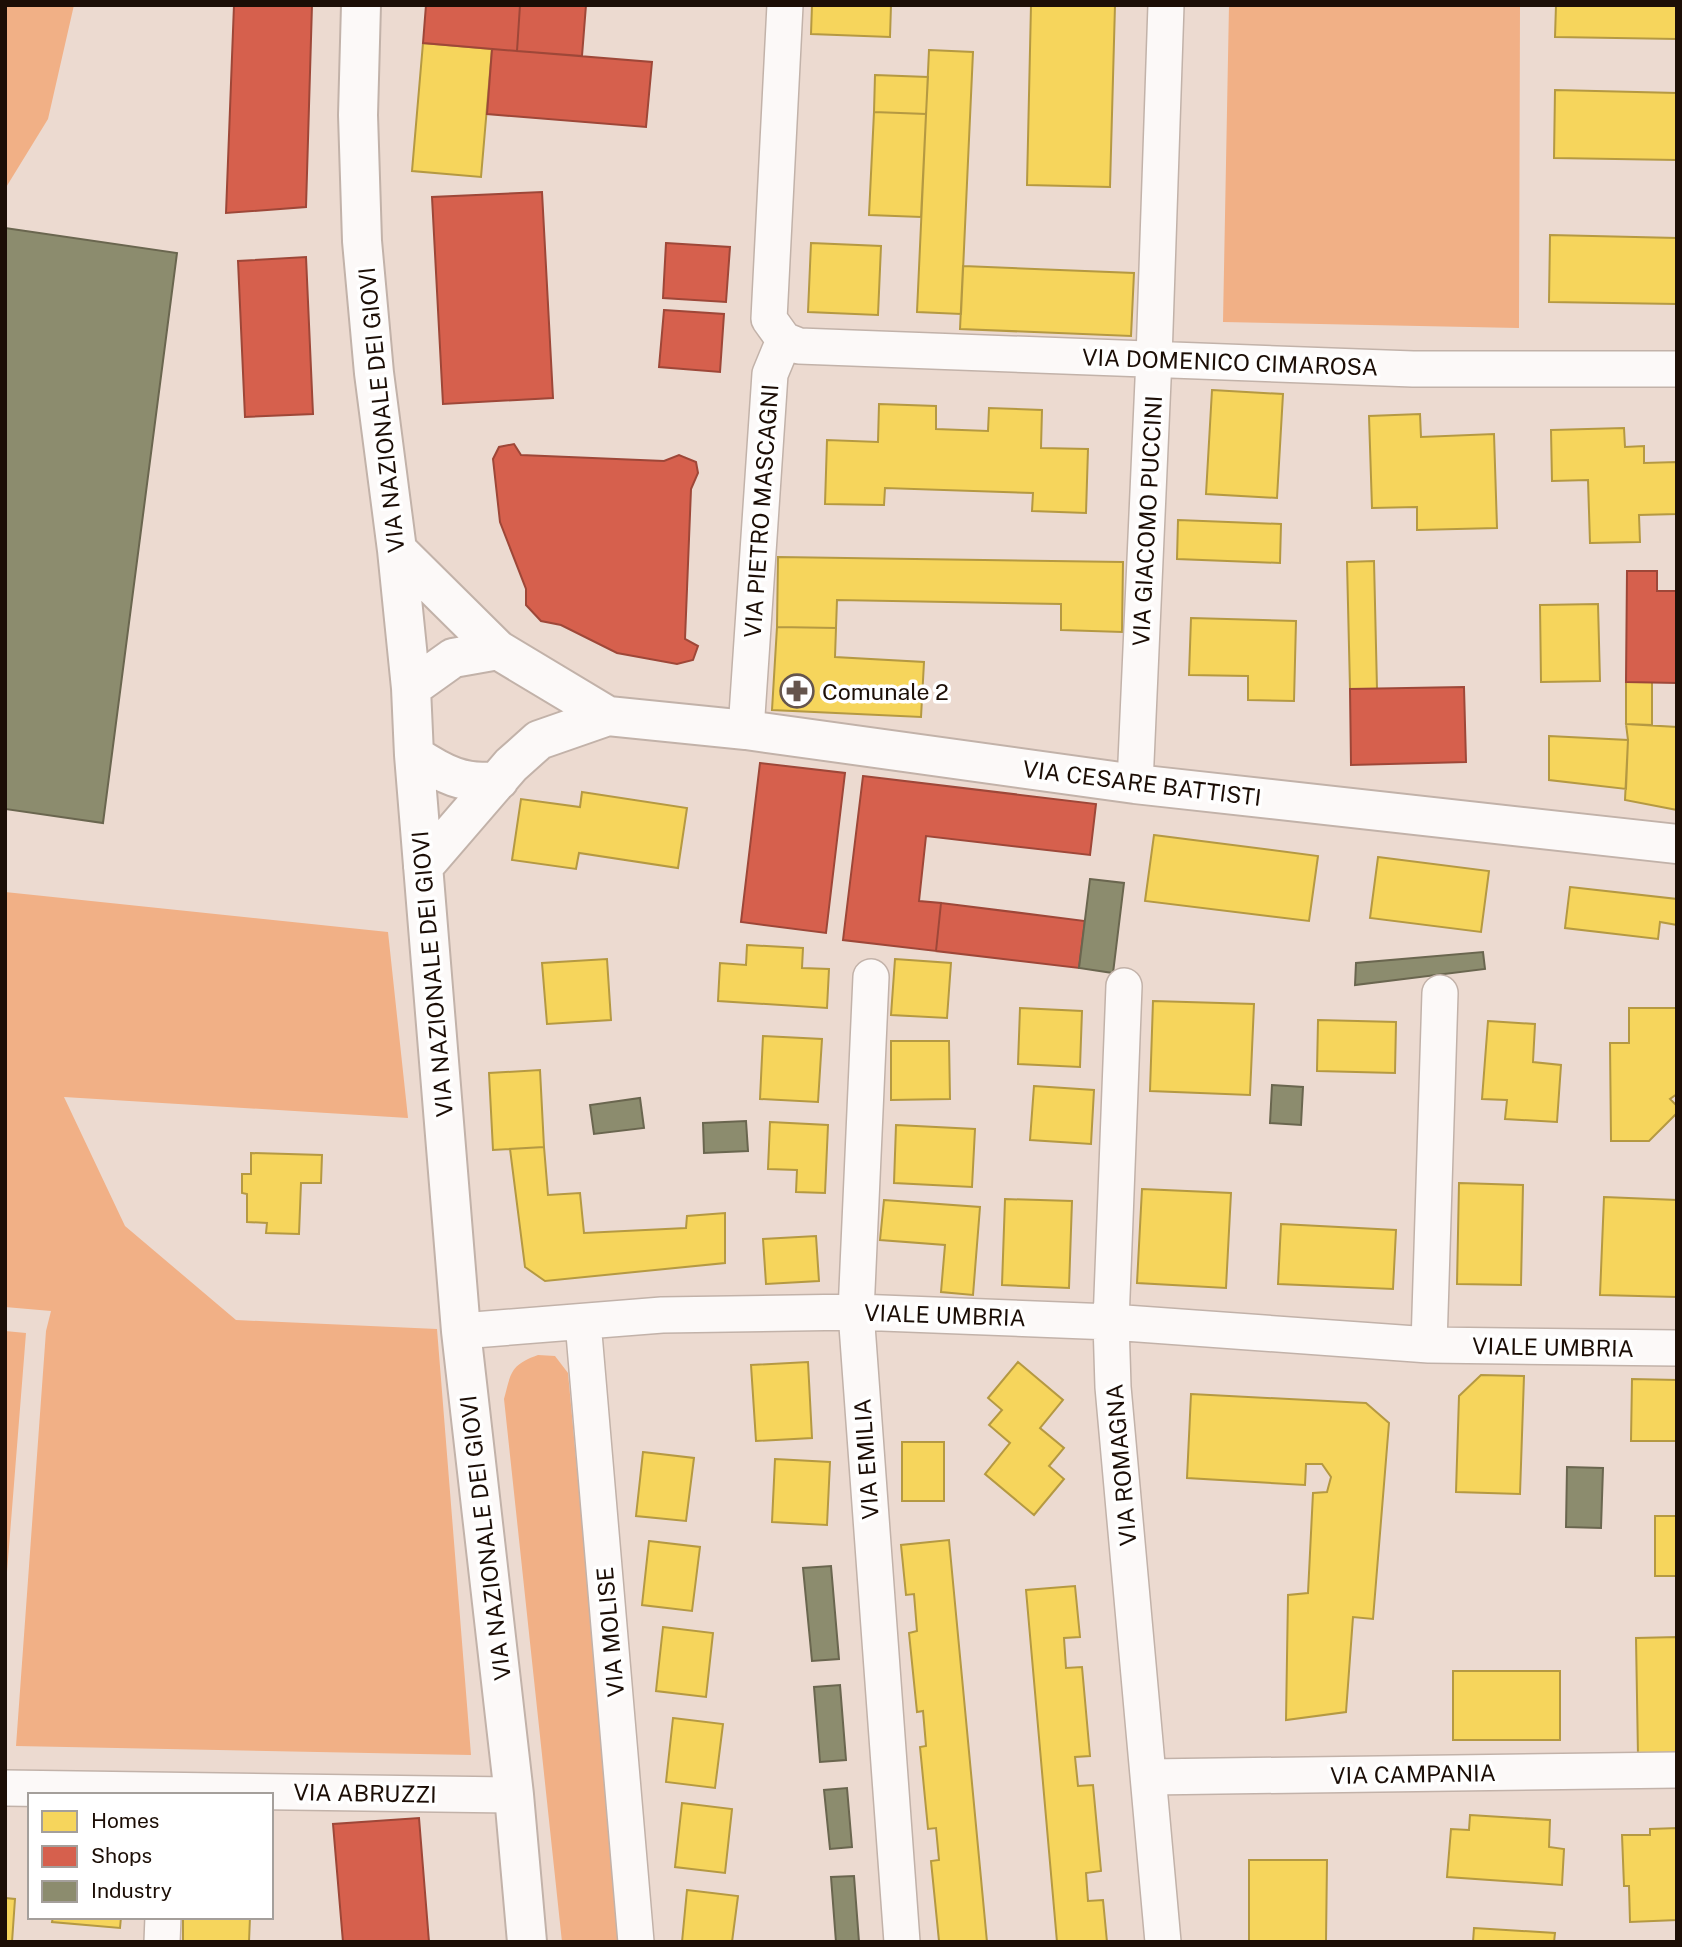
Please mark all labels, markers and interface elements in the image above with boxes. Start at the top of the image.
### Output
street label: VIA NAZIONALE DEI GIOVI [353,266,409,554]
street label: VIA DOMENICO CIMAROSA [1082,343,1378,381]
street label: VIA PIETRO MASCAGNI [739,383,783,639]
street label: VIA GIACOMO PUCCINI [1127,395,1167,647]
pharmacy icon: Comunale 2 [778,672,816,710]
place label: Comunale 2 [822,678,949,705]
street label: VIA CESARE BATTISTI [1021,755,1263,811]
street label: VIA NAZIONALE DEI GIOVI [406,830,458,1118]
street label: VIALE UMBRIA [864,1299,1026,1331]
street label: VIALE UMBRIA [1472,1332,1634,1362]
street label: VIA ROMAGNA [1100,1383,1142,1547]
street label: VIA NAZIONALE DEI GIOVI [454,1394,516,1682]
street label: VIA EMILIA [848,1398,884,1520]
street label: VIA MOLISE [591,1566,629,1698]
street label: VIA CAMPANIA [1330,1759,1496,1789]
street label: VIA ABRUZZI [293,1778,437,1808]
legend [28,1793,273,1919]
text: Homes [91,1808,159,1833]
text: Shops [91,1843,152,1868]
text: Industry [91,1878,172,1903]

